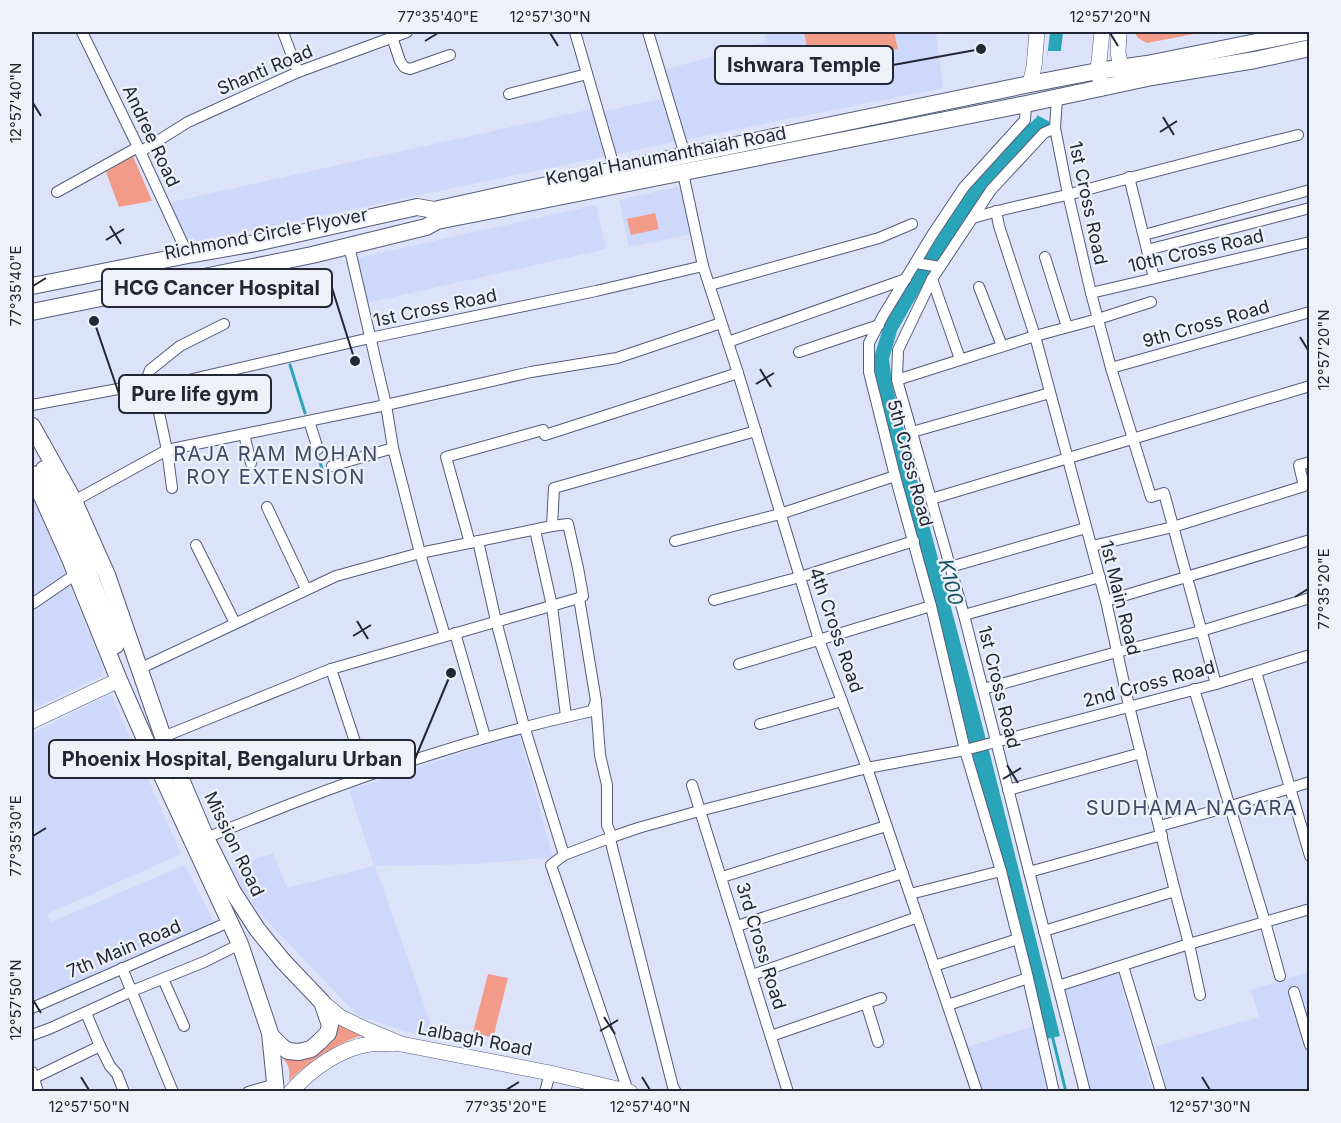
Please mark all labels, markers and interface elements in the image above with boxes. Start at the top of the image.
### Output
text: 77°35'40"E [397,7,479,26]
text: 12°57'30"N [509,7,591,26]
text: 12°57'20"N [1069,7,1151,26]
street label: Shanti Road [214,40,316,99]
callout: Ishwara Temple [715,46,893,84]
text: Ishwara Temple [727,53,881,77]
text: 12°57'40"N [6,63,25,143]
street label: Andree Road [119,81,184,190]
street label: Kengal Hanumanthaiah Road [544,122,788,189]
street label: 1st Cross Road [1065,139,1112,267]
street label: Richmond Circle Flyover [162,203,370,264]
street label: 10th Cross Road [1126,225,1266,276]
text: 77°35'40"E [6,245,25,327]
callout: HCG Cancer Hospital [102,269,332,307]
text: HCG Cancer Hospital [114,276,320,300]
street label: 1st Cross Road [371,284,499,331]
street label: 9th Cross Road [1140,295,1272,352]
text: 12°57'20"N [1314,309,1333,391]
callout: Pure life gym [119,375,271,413]
text: Pure life gym [131,382,259,406]
street label: 5th Cross Road [883,397,938,529]
district label: RAJA RAM MOHAN ROY EXTENSION [173,442,379,489]
street label: 1st Main Road [1096,538,1145,657]
text: 77°35'20"E [1314,548,1333,630]
water label: K100 [934,556,968,608]
street label: 4th Cross Road [805,564,868,695]
street label: 1st Cross Road [974,623,1025,750]
street label: 2nd Cross Road [1081,656,1217,711]
callout: Phoenix Hospital, Bengaluru Urban [49,740,415,778]
text: Phoenix Hospital, Bengaluru Urban [62,747,402,771]
street label: Mission Road [200,788,269,900]
text: 77°35'30"E [6,795,25,877]
district label: SUDHAMA NAGARA [1086,796,1298,820]
street label: 3rd Cross Road [732,880,791,1012]
street label: 7th Main Road [64,915,184,982]
text: 12°57'50"N [6,959,25,1041]
street label: Lalbagh Road [416,1017,534,1060]
text: 12°57'50"N [48,1097,130,1116]
text: 77°35'20"E [465,1097,547,1116]
text: 12°57'40"N [610,1097,690,1116]
text: 12°57'30"N [1169,1097,1251,1116]

